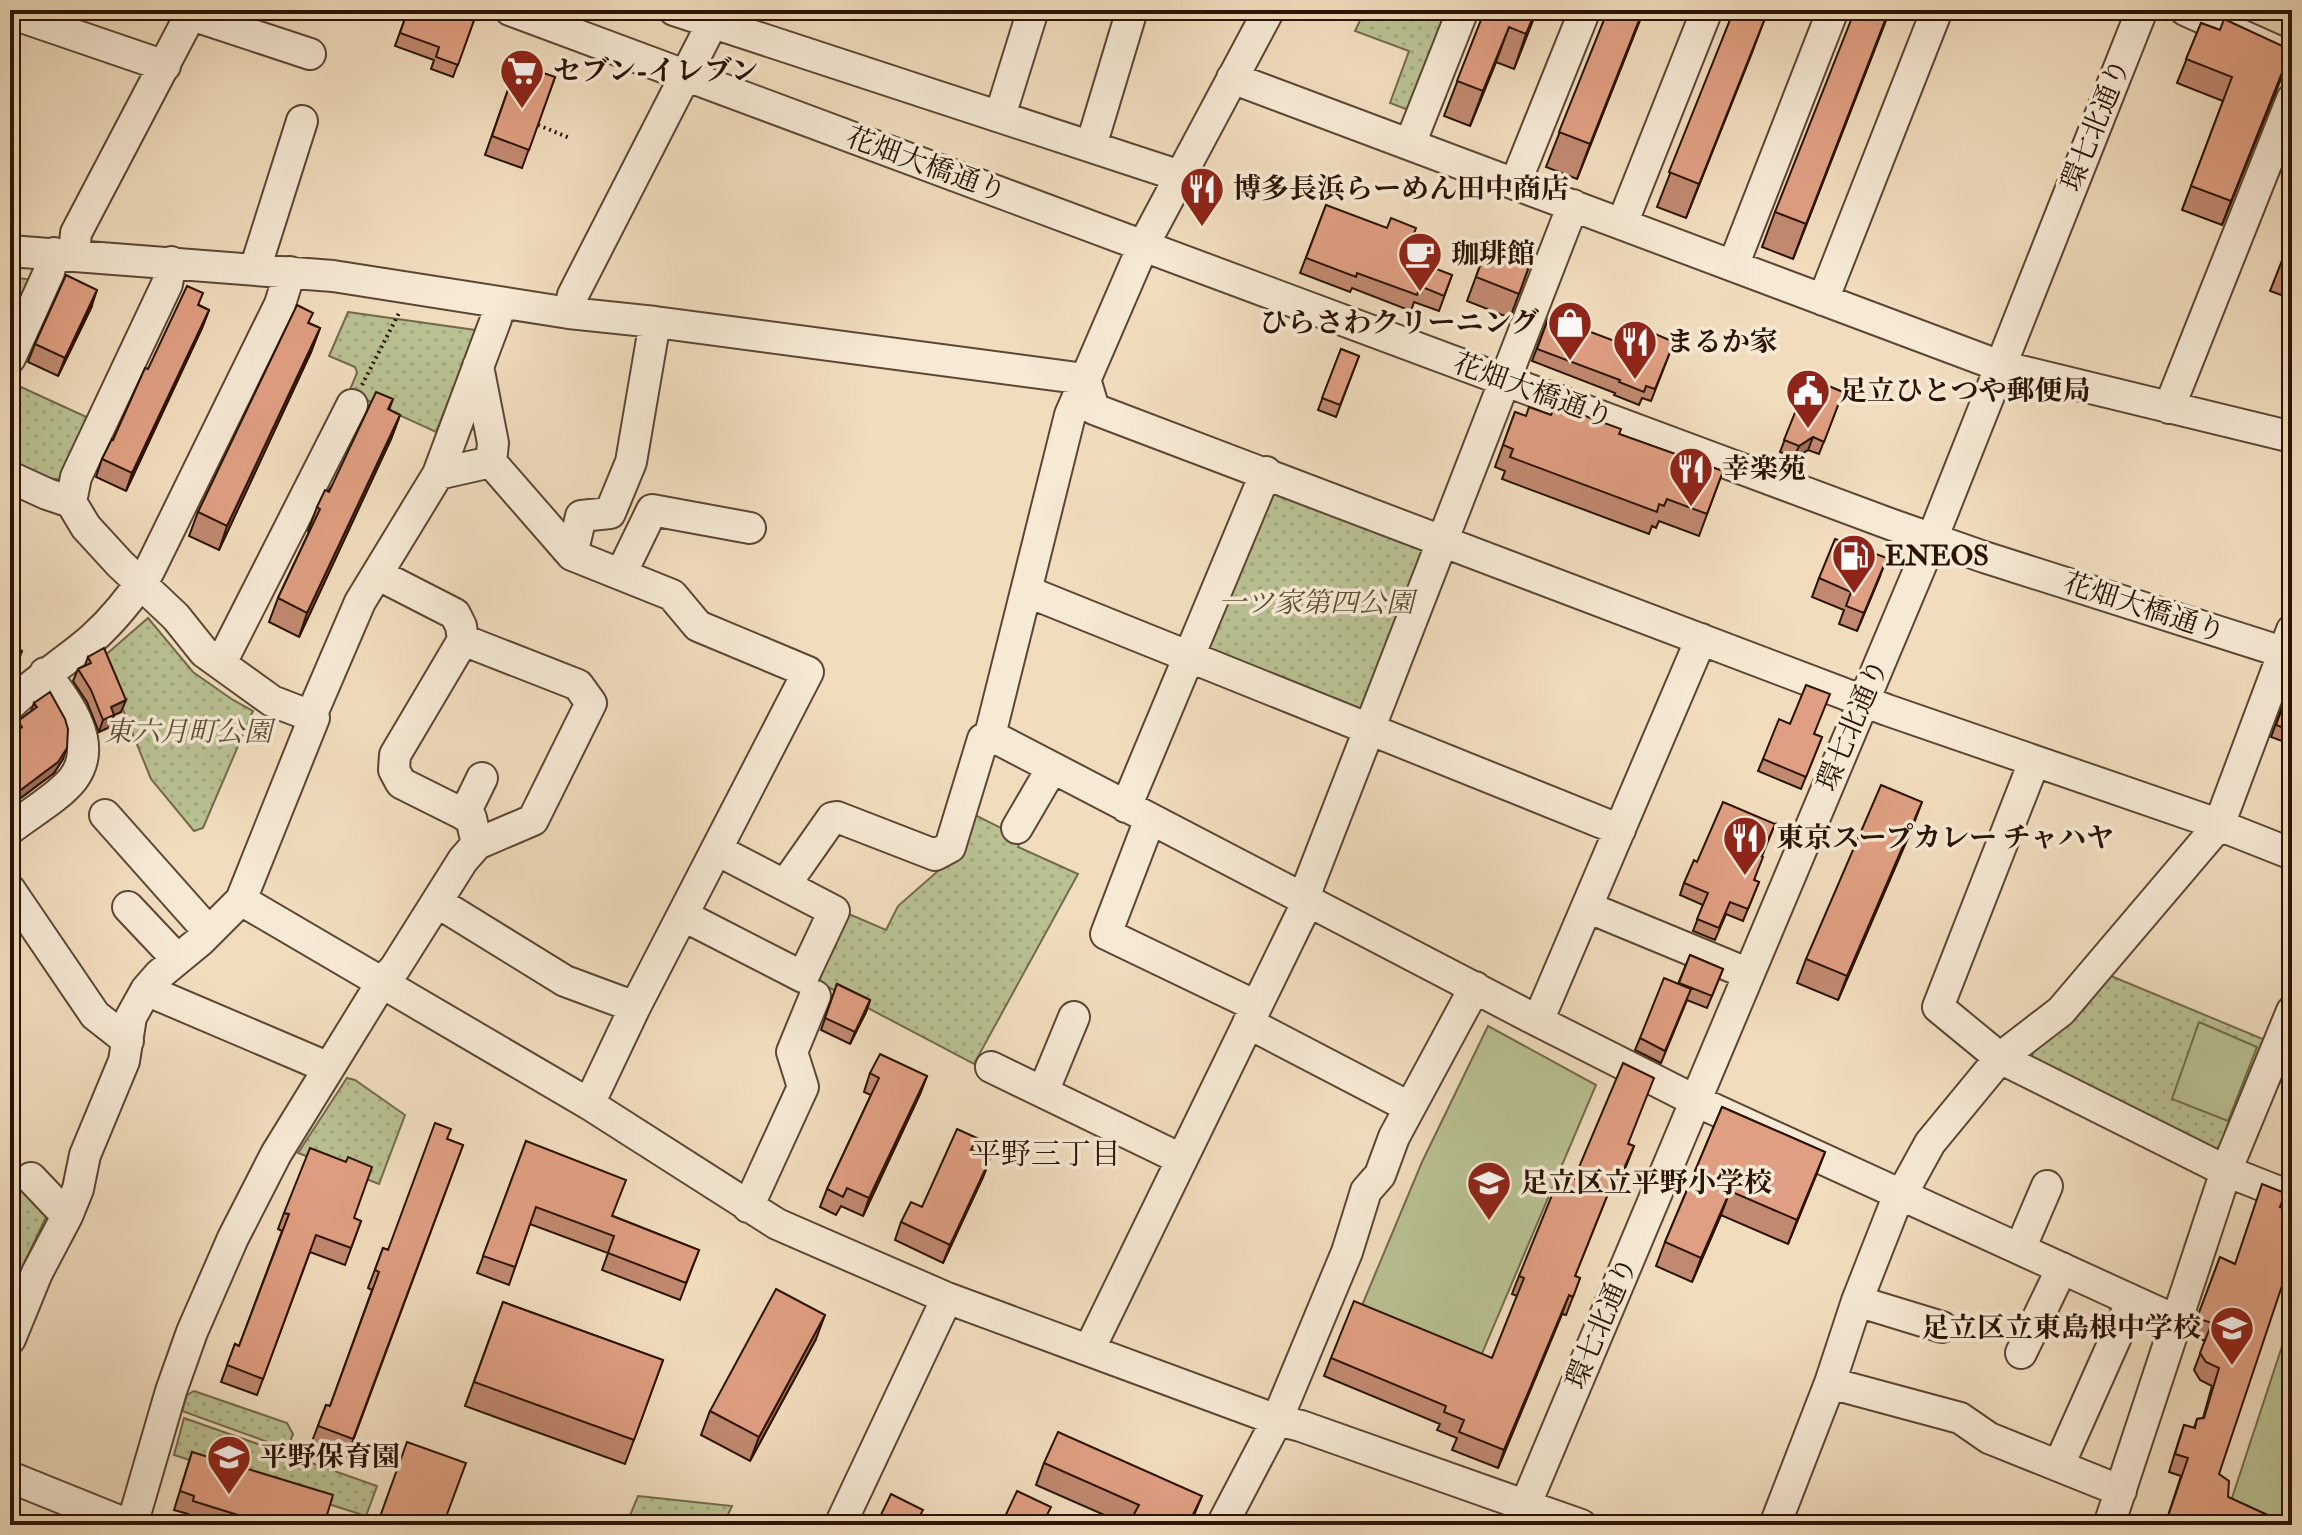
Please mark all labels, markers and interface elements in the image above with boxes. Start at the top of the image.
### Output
supermarket icon: セブン-イレブン [498,47,546,110]
place label: セブン-イレブン [553,54,759,89]
street label: 環七北通り [2054,54,2138,196]
street label: 花畑大橋通り [841,120,1011,210]
restaurant icon: 博多長浜らーめん田中商店 [1178,165,1226,228]
place label: 博多長浜らーめん田中商店 [1233,172,1569,207]
cafe icon: 珈琲館 [1396,230,1444,293]
place label: 珈琲館 [1451,237,1535,272]
shop icon: ひらさわクリーニング [1546,299,1594,362]
place label: ひらさわクリーニング [1260,306,1539,341]
restaurant icon: まるか家 [1611,318,1659,381]
place label: まるか家 [1666,325,1778,360]
street label: 花畑大橋通り [1448,346,1618,436]
public building icon: 足立ひとつや郵便局 [1784,367,1832,430]
place label: 足立ひとつや郵便局 [1839,374,2090,409]
restaurant icon: 幸楽苑 [1667,445,1715,508]
place label: 幸楽苑 [1722,452,1806,487]
fuel station icon: ENEOS [1830,532,1878,595]
place label: ENEOS [1885,539,1989,574]
street label: 花畑大橋通り [2059,565,2229,651]
park label: 一ツ家第四公園 [1218,586,1418,621]
street label: 環七北通り [1810,654,1896,796]
park label: 東六月町公園 [104,715,276,750]
restaurant icon: 東京スープカレー チャハヤ [1721,814,1769,877]
place label: 東京スープカレー チャハヤ [1776,821,2114,856]
district label: 平野三丁目 [971,1136,1121,1173]
school or university icon: 足立区立平野小学校 [1465,1159,1513,1222]
place label: 足立区立平野小学校 [1520,1166,1772,1201]
street label: 環七北通り [1559,1252,1645,1394]
school or university icon: 足立区立東島根中学校 [2208,1304,2256,1367]
place label: 足立区立東島根中学校 [1921,1311,2201,1346]
school or university icon: 平野保育園 [205,1433,253,1496]
place label: 平野保育園 [260,1440,400,1475]

